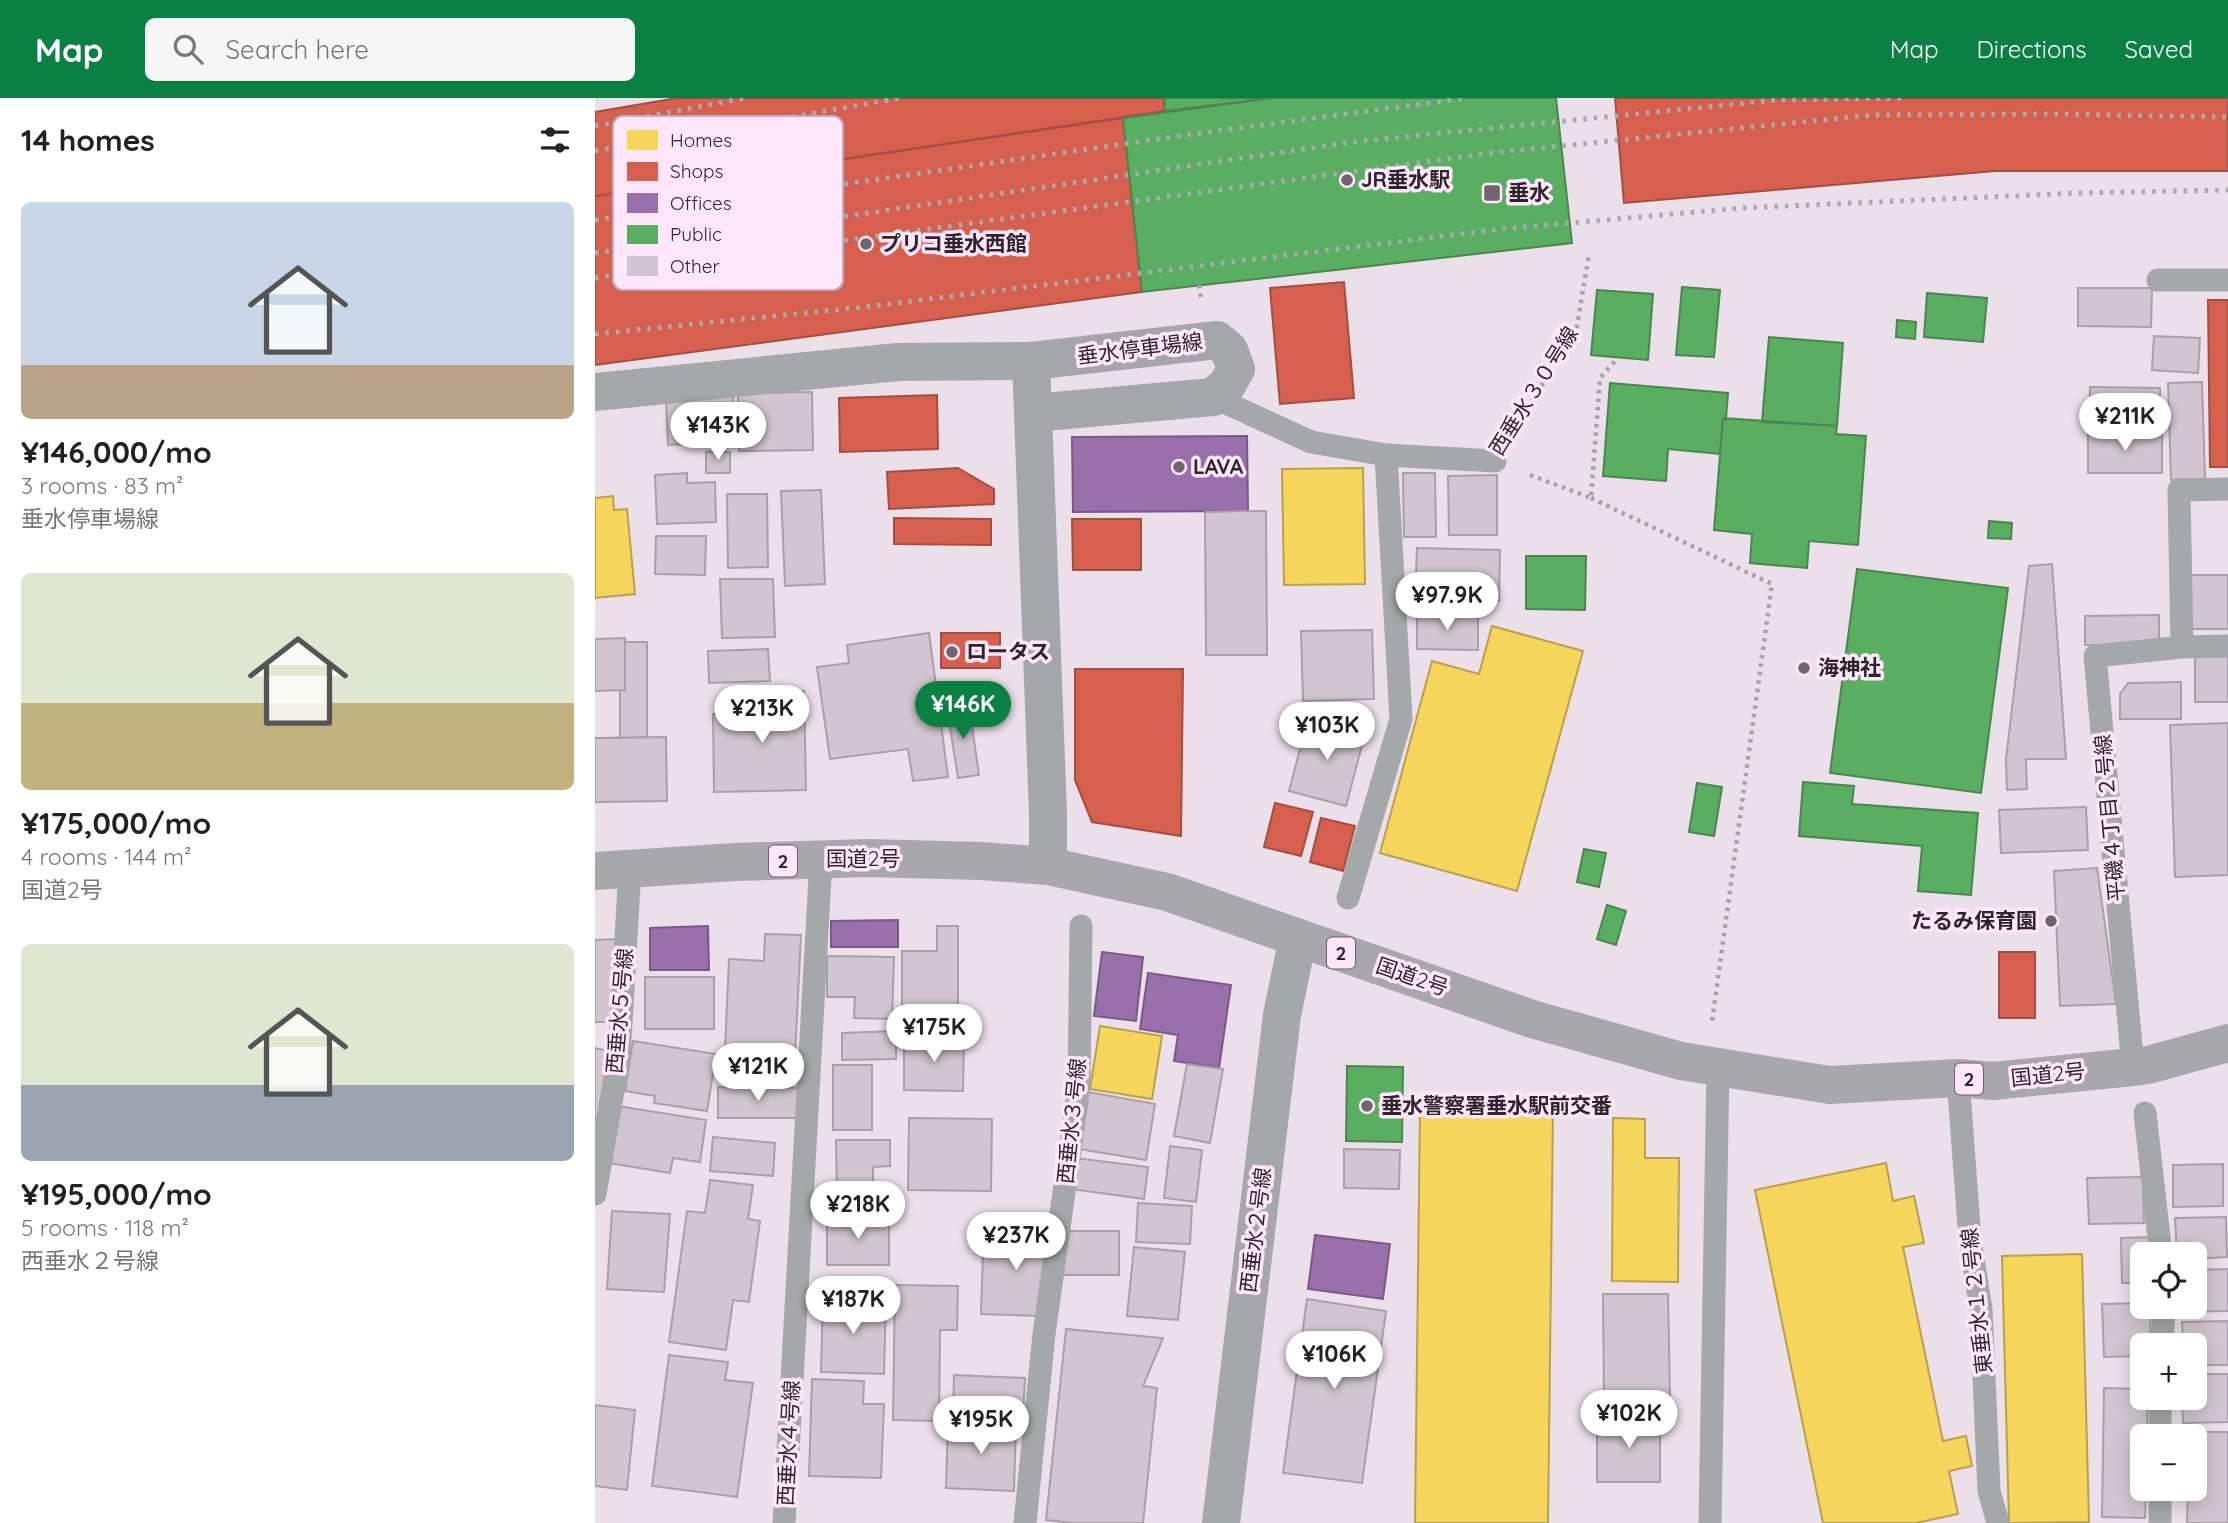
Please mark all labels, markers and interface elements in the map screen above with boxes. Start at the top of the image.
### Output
search box [145,18,635,81]
text: Map [35,29,103,70]
icon: search [169,30,207,68]
text: Search here [225,33,369,66]
text: Map [1890,34,1939,64]
text: Directions [1977,34,2087,64]
text: Saved [2125,34,2193,64]
legend [613,116,843,290]
text: 14 homes [21,121,155,159]
icon: filters [536,121,574,159]
text: Homes [670,128,732,152]
text: Shops [670,159,723,183]
place label: JR垂水駅 [1361,166,1450,192]
marker: JR垂水駅 [1339,172,1355,188]
place label: 垂水 [1508,179,1550,205]
marker: 垂水 [1482,183,1502,203]
text: Offices [670,191,732,215]
text: Public [670,222,722,246]
place label: プリコ垂水西館 [880,230,1027,256]
marker: プリコ垂水西館 [858,236,874,252]
icon: home [235,247,361,373]
text: Other [670,254,721,278]
street label: 西垂水３０号線 [1483,321,1583,460]
street label: 垂水停車場線 [1076,327,1204,369]
pin: ¥211K [2076,394,2174,453]
text: ¥211K [2095,401,2155,430]
pin: ¥143K [669,402,767,462]
text: ¥143K [686,410,750,439]
text: ¥146,000/mo [21,433,212,471]
place label: LAVA [1193,453,1244,479]
marker: LAVA [1171,459,1187,475]
text: 3 rooms · 83 m² [21,471,183,500]
text: 垂水停車場線 [21,504,159,533]
pin: ¥97.9K [1390,573,1504,632]
text: ¥97.9K [1412,580,1482,609]
icon: home [235,618,361,744]
place label: ロータス [966,638,1050,664]
marker: ロータス [944,644,960,660]
place label: 海神社 [1818,654,1881,680]
marker: 海神社 [1796,660,1812,676]
pin: ¥146K [914,682,1012,741]
pin: ¥213K [713,686,811,745]
text: ¥146K [931,689,995,718]
text: ¥213K [730,693,794,722]
pin: ¥103K [1278,702,1376,762]
text: ¥103K [1295,710,1359,739]
street label: 平磯４丁目２号線 [2089,733,2129,903]
text: ¥175,000/mo [21,804,211,842]
text: 4 rooms · 144 m² [21,842,191,871]
street label: 国道2号 [826,845,900,871]
road number: 2 [769,846,797,876]
text: 国道2号 [21,875,103,904]
place label: たるみ保育園 [1911,907,2037,933]
marker: たるみ保育園 [2043,913,2059,929]
road number: 2 [1327,938,1355,968]
street label: 西垂水５号線 [601,947,637,1075]
street label: 国道2号 [1373,952,1452,1000]
icon: home [235,989,361,1115]
pin: ¥175K [885,1004,983,1064]
text: ¥175K [902,1012,966,1041]
pin: ¥121K [709,1044,807,1103]
text: ¥121K [728,1051,788,1080]
street label: 西垂水３号線 [1051,1057,1091,1185]
street label: 国道2号 [2009,1057,2086,1091]
road number: 2 [1955,1063,1983,1094]
place label: 垂水警察署垂水駅前交番 [1381,1092,1612,1118]
marker: 垂水警察署垂水駅前交番 [1359,1098,1375,1114]
street label: 西垂水２号線 [1234,1166,1276,1294]
text: ¥195,000/mo [21,1175,212,1213]
pin: ¥218K [809,1182,907,1241]
text: ¥218K [826,1189,890,1218]
pin: ¥237K [967,1212,1065,1272]
text: 5 rooms · 118 m² [21,1213,189,1242]
text: ¥237K [983,1220,1049,1249]
street label: 東垂水１２号線 [1955,1227,1997,1376]
map controls [2130,1242,2207,1501]
button: locate [2130,1242,2207,1319]
text: 西垂水２号線 [21,1246,159,1275]
pin: ¥187K [804,1276,902,1336]
text: ¥187K [822,1284,884,1313]
pin: ¥106K [1285,1332,1383,1391]
button: + [2130,1333,2207,1410]
text: ¥106K [1302,1339,1366,1368]
street label: 西垂水４号線 [772,1379,804,1507]
pin: ¥102K [1580,1390,1678,1450]
pin: ¥195K [932,1396,1030,1456]
text: ¥102K [1597,1398,1661,1427]
text: ¥195K [949,1404,1013,1433]
button: − [2130,1424,2207,1501]

